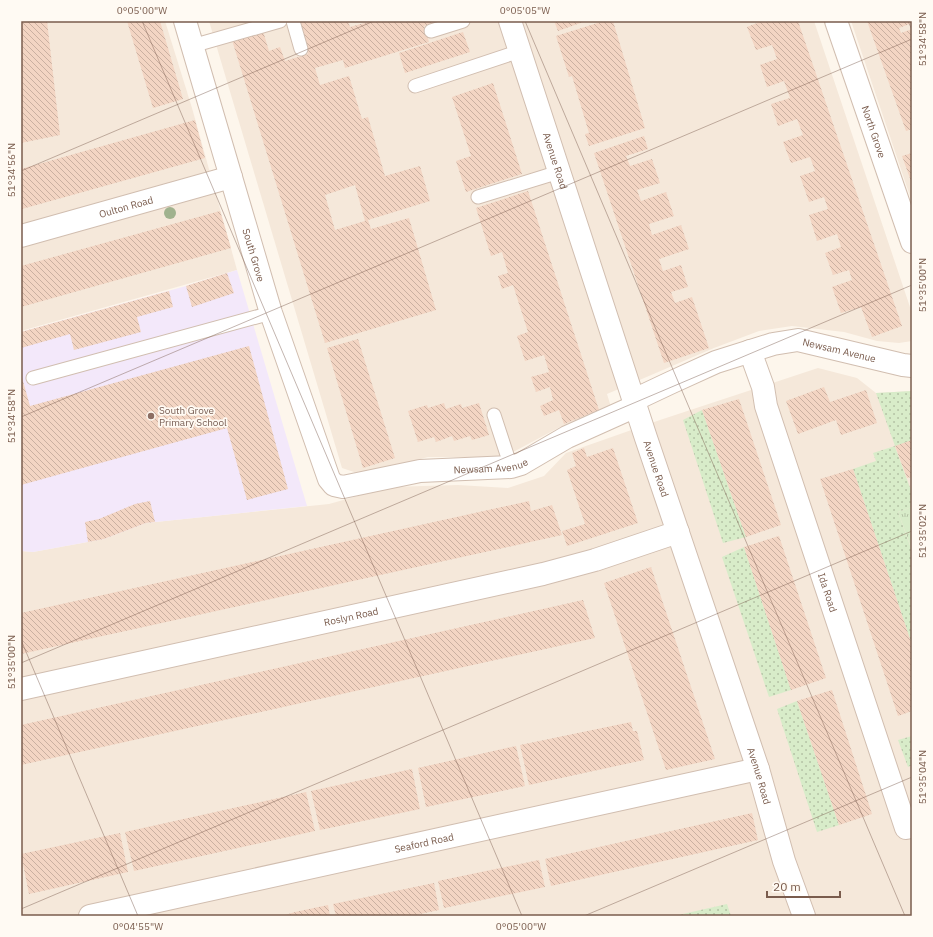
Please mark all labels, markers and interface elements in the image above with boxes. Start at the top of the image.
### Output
text: 0°05'00"W [117,4,167,17]
text: 0°05'05"W [500,4,550,17]
text: 51°34'58"N [916,12,929,66]
street label: North Grove [859,104,889,160]
street label: Avenue Road [540,131,570,191]
text: 51°34'56"N [5,143,18,197]
street label: Oulton Road [98,193,155,221]
street label: South Grove [239,227,268,284]
text: 51°35'00"N [916,258,929,312]
street label: Newsam Avenue [801,335,878,365]
text: 51°34'58"N [5,389,18,443]
place label: South Grove Primary School [159,404,227,429]
marker: South Grove Primary School [146,411,156,421]
street label: Avenue Road [640,439,671,499]
street label: Newsam Avenue [453,455,531,477]
text: 51°35'02"N [916,504,929,558]
street label: Ida Road [815,571,840,614]
street label: Roslyn Road [323,604,380,629]
text: 51°35'00"N [5,635,18,689]
street label: Avenue Road [744,746,774,806]
text: 51°35'04"N [916,750,929,804]
street label: Seaford Road [393,830,455,856]
scale bar [767,873,840,899]
text: 20 m [773,879,801,894]
text: 0°04'55"W [113,920,163,933]
text: 0°05'00"W [496,920,546,933]

